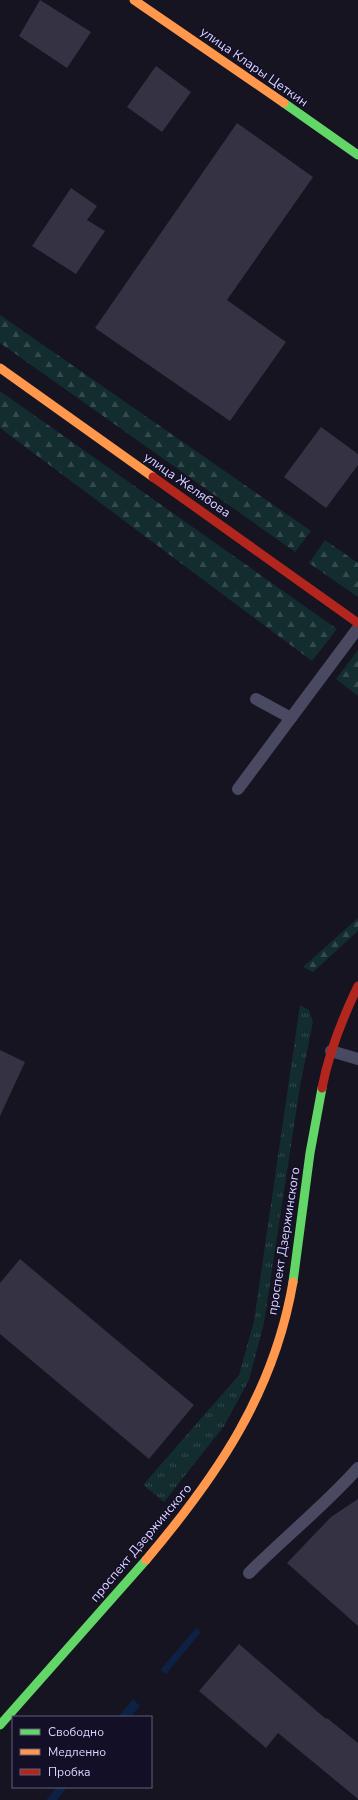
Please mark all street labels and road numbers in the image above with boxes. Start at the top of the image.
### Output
street label: улица Клары Цеткин [196,23,312,111]
street label: улица Желябова [140,448,234,522]
street label: проспект Дзержинского [263,1166,305,1316]
street label: проспект Дзержинского [86,1480,196,1606]

